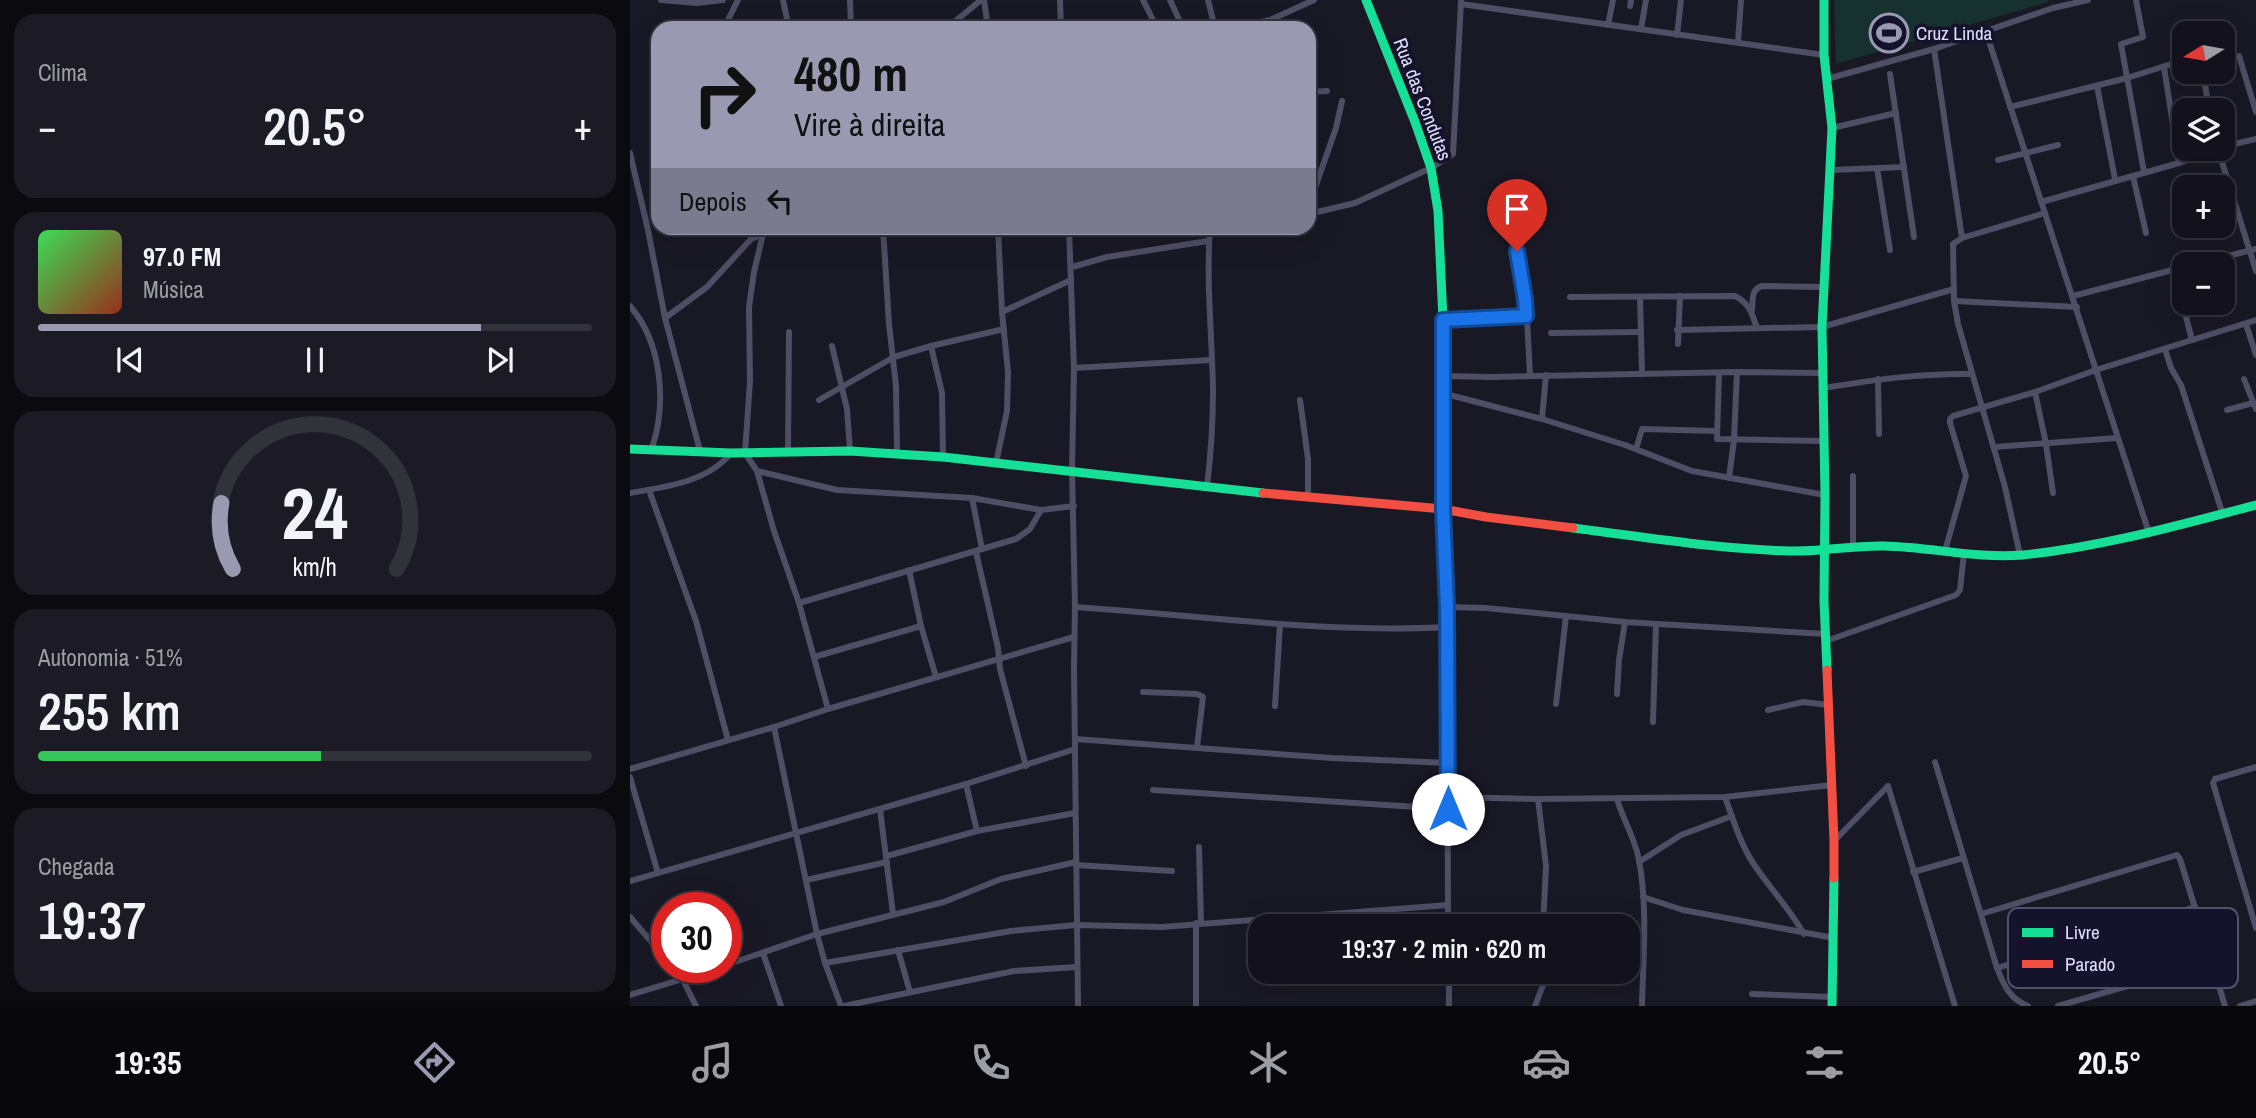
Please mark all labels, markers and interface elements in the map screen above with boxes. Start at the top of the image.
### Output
sports icon: Cruz Linda [1868,12,1910,54]
place label: Cruz Linda [1916,20,1993,46]
north arrow [2172,21,2235,84]
map controls [2172,21,2235,315]
street label: Rua das Condutas [1388,34,1458,164]
text: 480 m [794,40,908,106]
icon: right [679,49,770,140]
text: Clima [38,57,87,88]
text: 20.5° [263,91,367,161]
button: layers [2172,98,2235,161]
text: − [38,101,56,152]
text: + [574,101,592,152]
text: Vire à direita [794,103,945,146]
button: + [2172,175,2235,238]
pin [1487,179,1547,251]
icon: left [761,182,799,220]
text: Depois [679,184,747,219]
icon: arrive [1498,190,1536,228]
text: 97.0 FM [143,239,221,274]
button: − [2172,252,2235,315]
text: Música [143,274,204,305]
icon: previous [111,341,149,379]
icon: pause [296,341,334,379]
icon: next [481,341,519,379]
text: 24 [282,464,348,562]
text: km/h [293,550,337,584]
text: Autonomia · 51% [38,642,183,673]
text: 255 km [38,676,181,746]
position arrow [1411,772,1485,846]
text: Chegada [38,851,115,882]
text: 19:37 [38,885,146,955]
speed limit sign: 30 [651,892,742,983]
legend [2008,908,2238,988]
text: Livre [2065,919,2100,945]
text: 19:37 · 2 min · 620 m [1342,931,1546,966]
text: Parado [2065,951,2115,977]
icon: directions [410,1038,459,1087]
icon: music [688,1038,737,1087]
icon: phone [966,1038,1015,1087]
icon: climate [1244,1038,1293,1087]
icon: car [1522,1038,1571,1087]
icon: filters [1800,1038,1849,1087]
text: 19:35 [114,1041,182,1084]
text: 20.5° [2078,1041,2142,1084]

